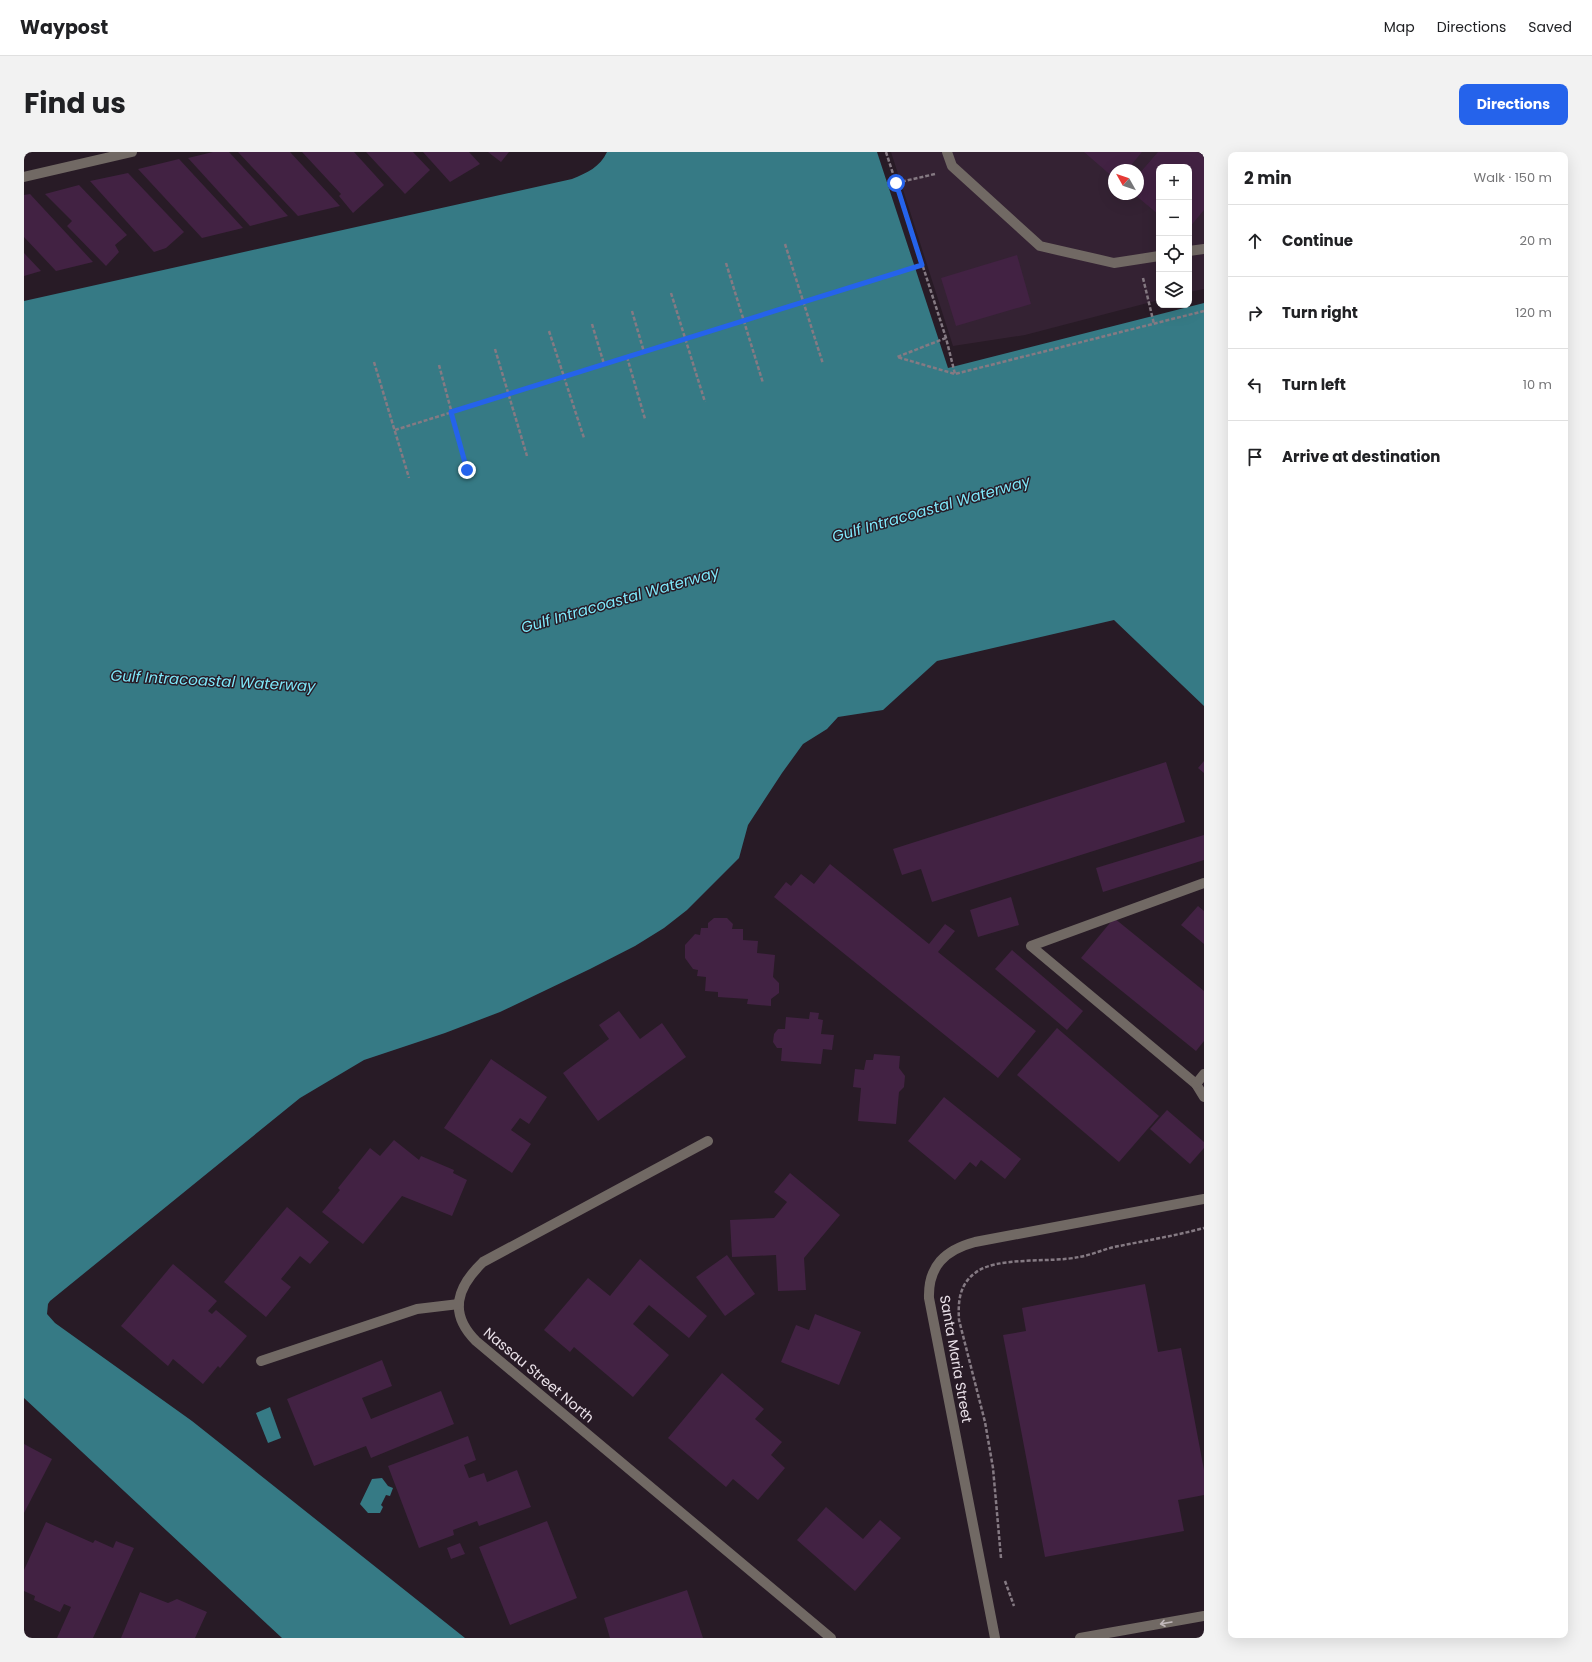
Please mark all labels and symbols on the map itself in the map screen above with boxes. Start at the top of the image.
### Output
north arrow [1108,164,1144,200]
route start [887,174,905,192]
route end [458,461,476,479]
water label: Gulf Intracoastal Waterway [829,470,1033,547]
water label: Gulf Intracoastal Waterway [518,561,722,638]
water label: Gulf Intracoastal Waterway [110,665,317,696]
street label: Santa Maria Street [935,1294,977,1424]
street label: Nassau Street North [479,1323,599,1427]
one-way arrow [1159,1619,1172,1627]

